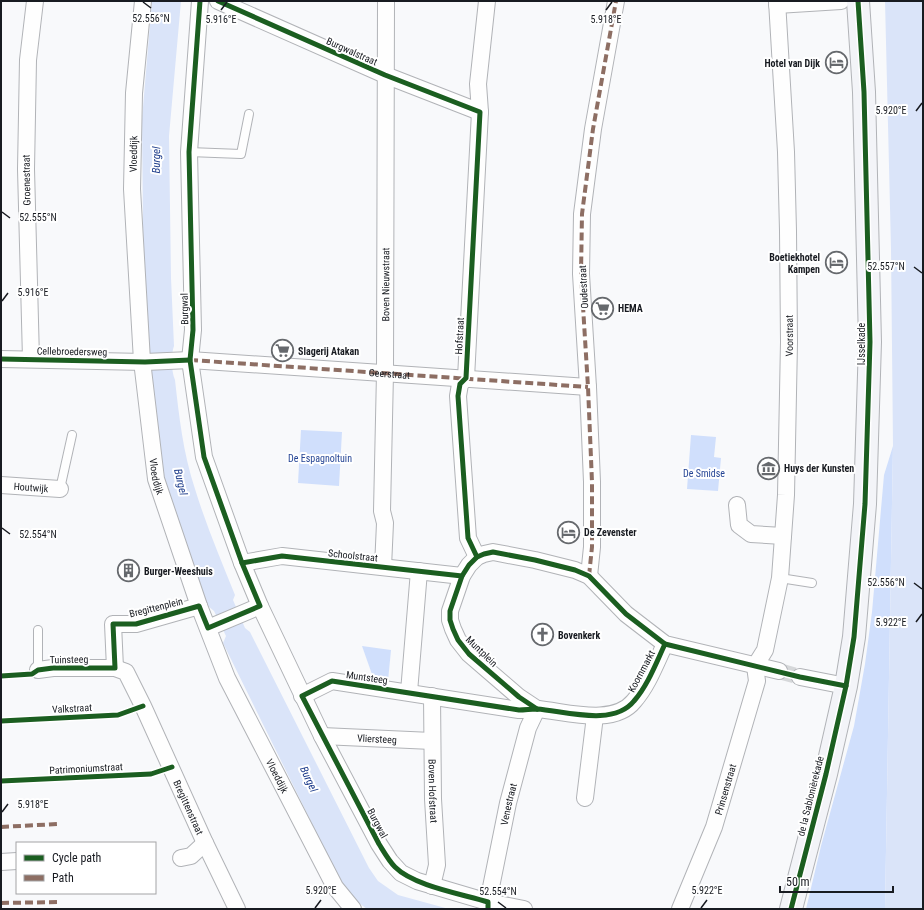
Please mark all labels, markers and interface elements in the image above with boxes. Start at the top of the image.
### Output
text: 52.556°N [132,13,170,24]
text: 5.916°E [205,14,237,25]
text: 5.918°E [590,14,622,25]
street label: Burgwalstraat [325,35,379,68]
hotel icon: Hotel van Dijk [823,50,849,76]
place label: Hotel van Dijk [764,58,820,69]
text: 5.920°E [875,105,907,116]
street label: Vloeddijk [128,135,139,172]
water label: Burgel [150,146,163,174]
street label: Groenestraat [21,154,32,206]
text: 52.555°N [19,212,57,223]
street label: Boven Nieuwstraat [380,247,391,321]
hotel icon: Boetiekhotel Kampen [823,250,849,276]
place label: Boetiekhotel Kampen [769,252,820,275]
text: 52.557°N [867,261,905,272]
street label: Oudestraat [577,265,590,309]
text: 5.916°E [17,287,49,298]
street label: Burgwal [179,293,190,325]
supermarket icon: HEMA [590,295,616,321]
place label: HEMA [618,303,643,314]
street label: Voorstraat [784,315,795,357]
street label: Hofstraat [453,317,466,355]
street label: IJsselkade [856,323,867,365]
supermarket icon: Slagerij Atakan [269,338,295,364]
street label: Cellebroedersweg [37,345,107,358]
place label: Slagerij Atakan [298,346,359,357]
street label: Geerstraat [368,367,410,381]
park label: De Espagnoltuin [288,453,352,464]
museum icon: Huys der Kunsten [755,455,781,481]
street label: Vloeddijk [148,458,166,496]
place label: Huys der Kunsten [784,463,854,474]
water label: Burgel [171,468,190,497]
park label: De Smidse [683,468,725,479]
street label: Houtwijk [13,481,49,494]
hotel icon: De Zevenster [555,519,581,545]
place label: De Zevenster [584,527,637,538]
text: 52.554°N [19,529,57,540]
street label: Schoolstraat [328,547,378,564]
building icon: Burger-Weeshuis [116,558,142,584]
place label: Burger-Weeshuis [144,566,213,577]
text: 52.556°N [867,577,905,588]
street label: Bregittenplein [128,595,184,619]
text: 5.922°E [875,617,907,628]
church icon: Bovenkerk [530,622,556,648]
place label: Bovenkerk [558,630,600,641]
street label: Muntplein [464,634,500,669]
street label: Koornmarkt [626,648,657,694]
street label: Tuinsteeg [50,654,88,665]
street label: Muntsteeg [345,669,389,686]
street label: Valkstraat [52,702,92,715]
street label: Vliersteeg [357,733,397,745]
street label: de la Sablonièrekade [795,755,826,837]
street label: Vloeddijk [264,757,291,795]
street label: Boven Hofstraat [427,759,439,823]
street label: Patrimoniumstraat [49,761,123,776]
street label: Prinsenstraat [713,763,738,816]
water label: Burgel [297,764,320,795]
street label: Bregittenstraat [171,778,206,837]
street label: Venestraat [499,782,519,826]
text: 5.918°E [17,799,49,810]
street label: Burgwal [365,807,390,840]
legend [16,842,156,894]
text: Cycle path [52,851,102,865]
scale bar [780,868,893,894]
text: Path [52,871,74,885]
text: 50 m [786,875,810,889]
text: 5.920°E [305,885,337,896]
text: 5.922°E [691,885,723,896]
text: 52.554°N [479,886,517,897]

